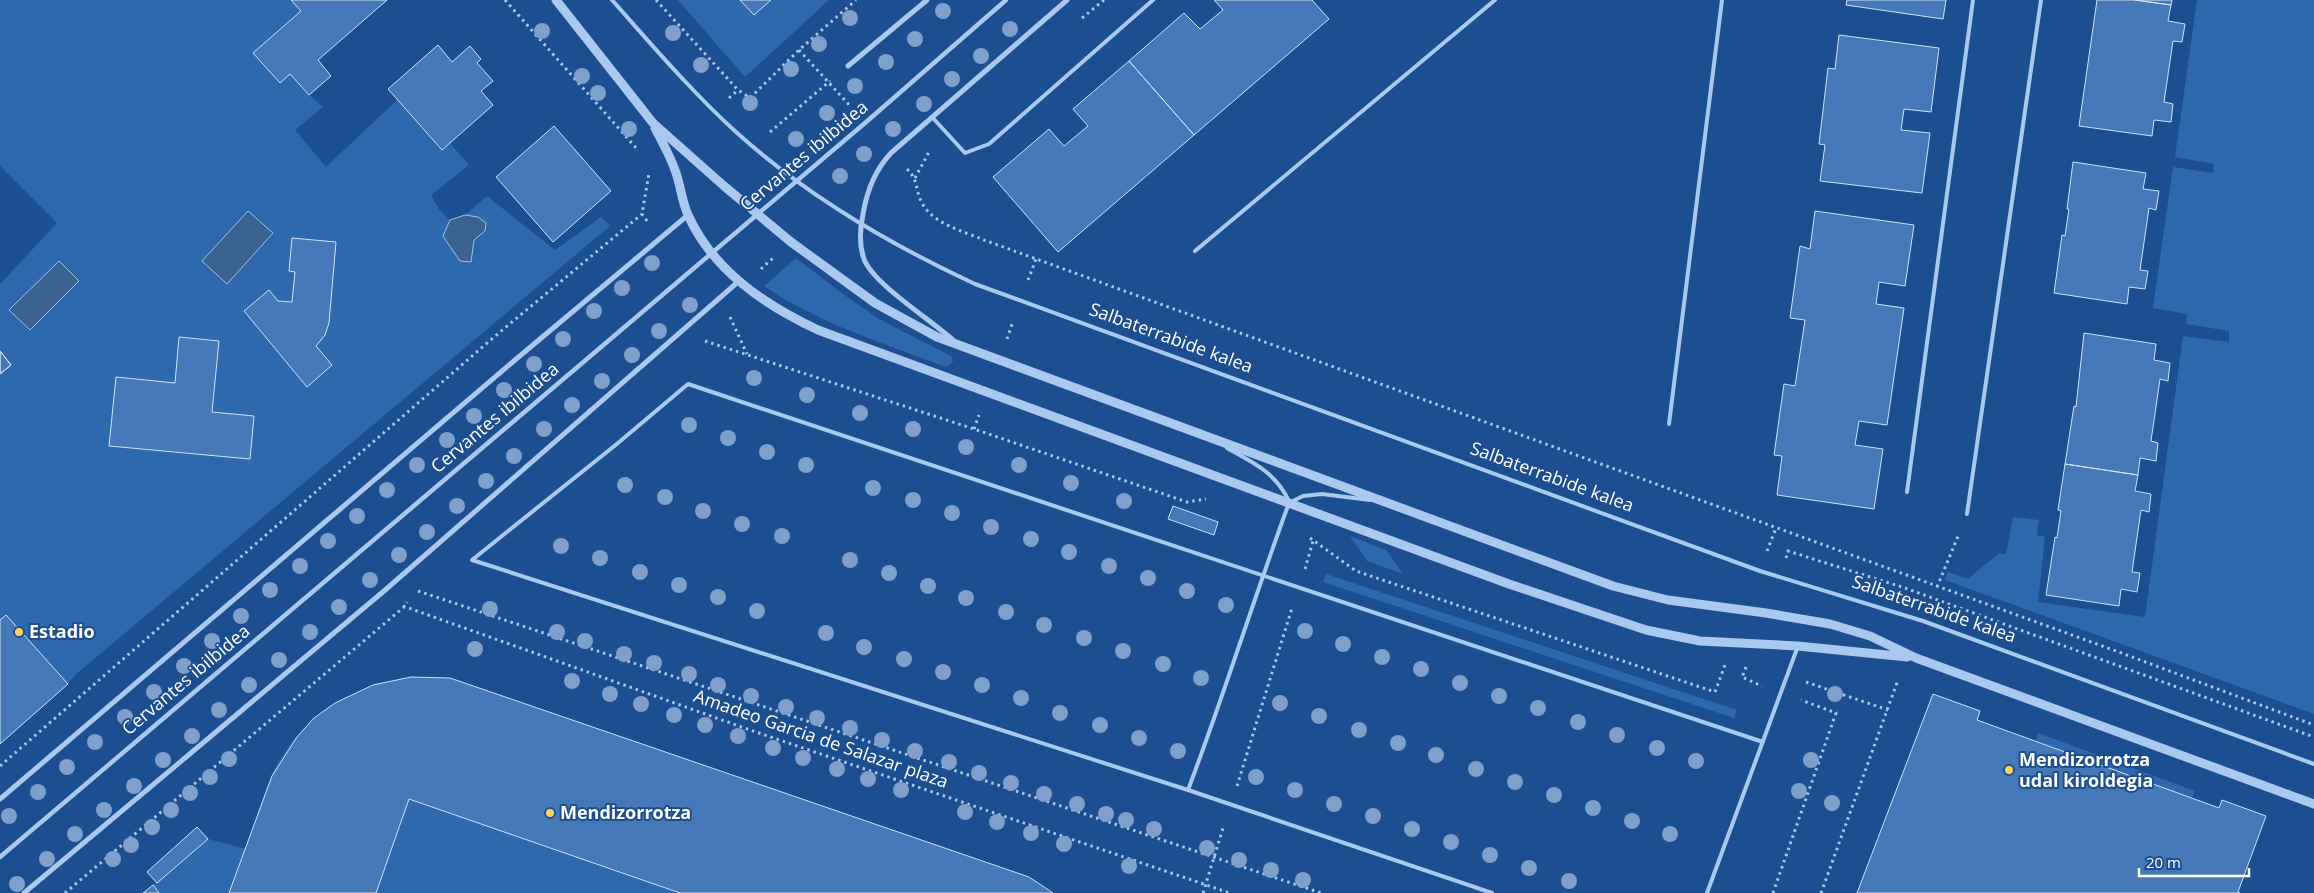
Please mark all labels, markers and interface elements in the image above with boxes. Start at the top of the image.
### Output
street label: Cervantes ibilbidea [734,95,872,216]
street label: Salbaterrabide kalea [1086,296,1256,378]
street label: Cervantes ibilbidea [425,357,563,478]
street label: Salbaterrabide kalea [1467,435,1637,517]
street label: Salbaterrabide kalea [1849,569,2020,647]
place label: Estadio [29,619,95,643]
street label: Cervantes ibilbidea [116,619,254,740]
marker: Estadio [13,626,25,638]
street label: Amadeo Garcia de Salazar plaza [691,683,952,793]
place label: Mendizorrotza udal kiroldegia [2019,747,2153,792]
marker: Mendizorrotza udal kiroldegia [2003,764,2015,776]
place label: Mendizorrotza [560,800,691,824]
marker: Mendizorrotza [544,807,556,819]
scale bar [2139,846,2249,878]
text: 20 m [2146,852,2181,872]

